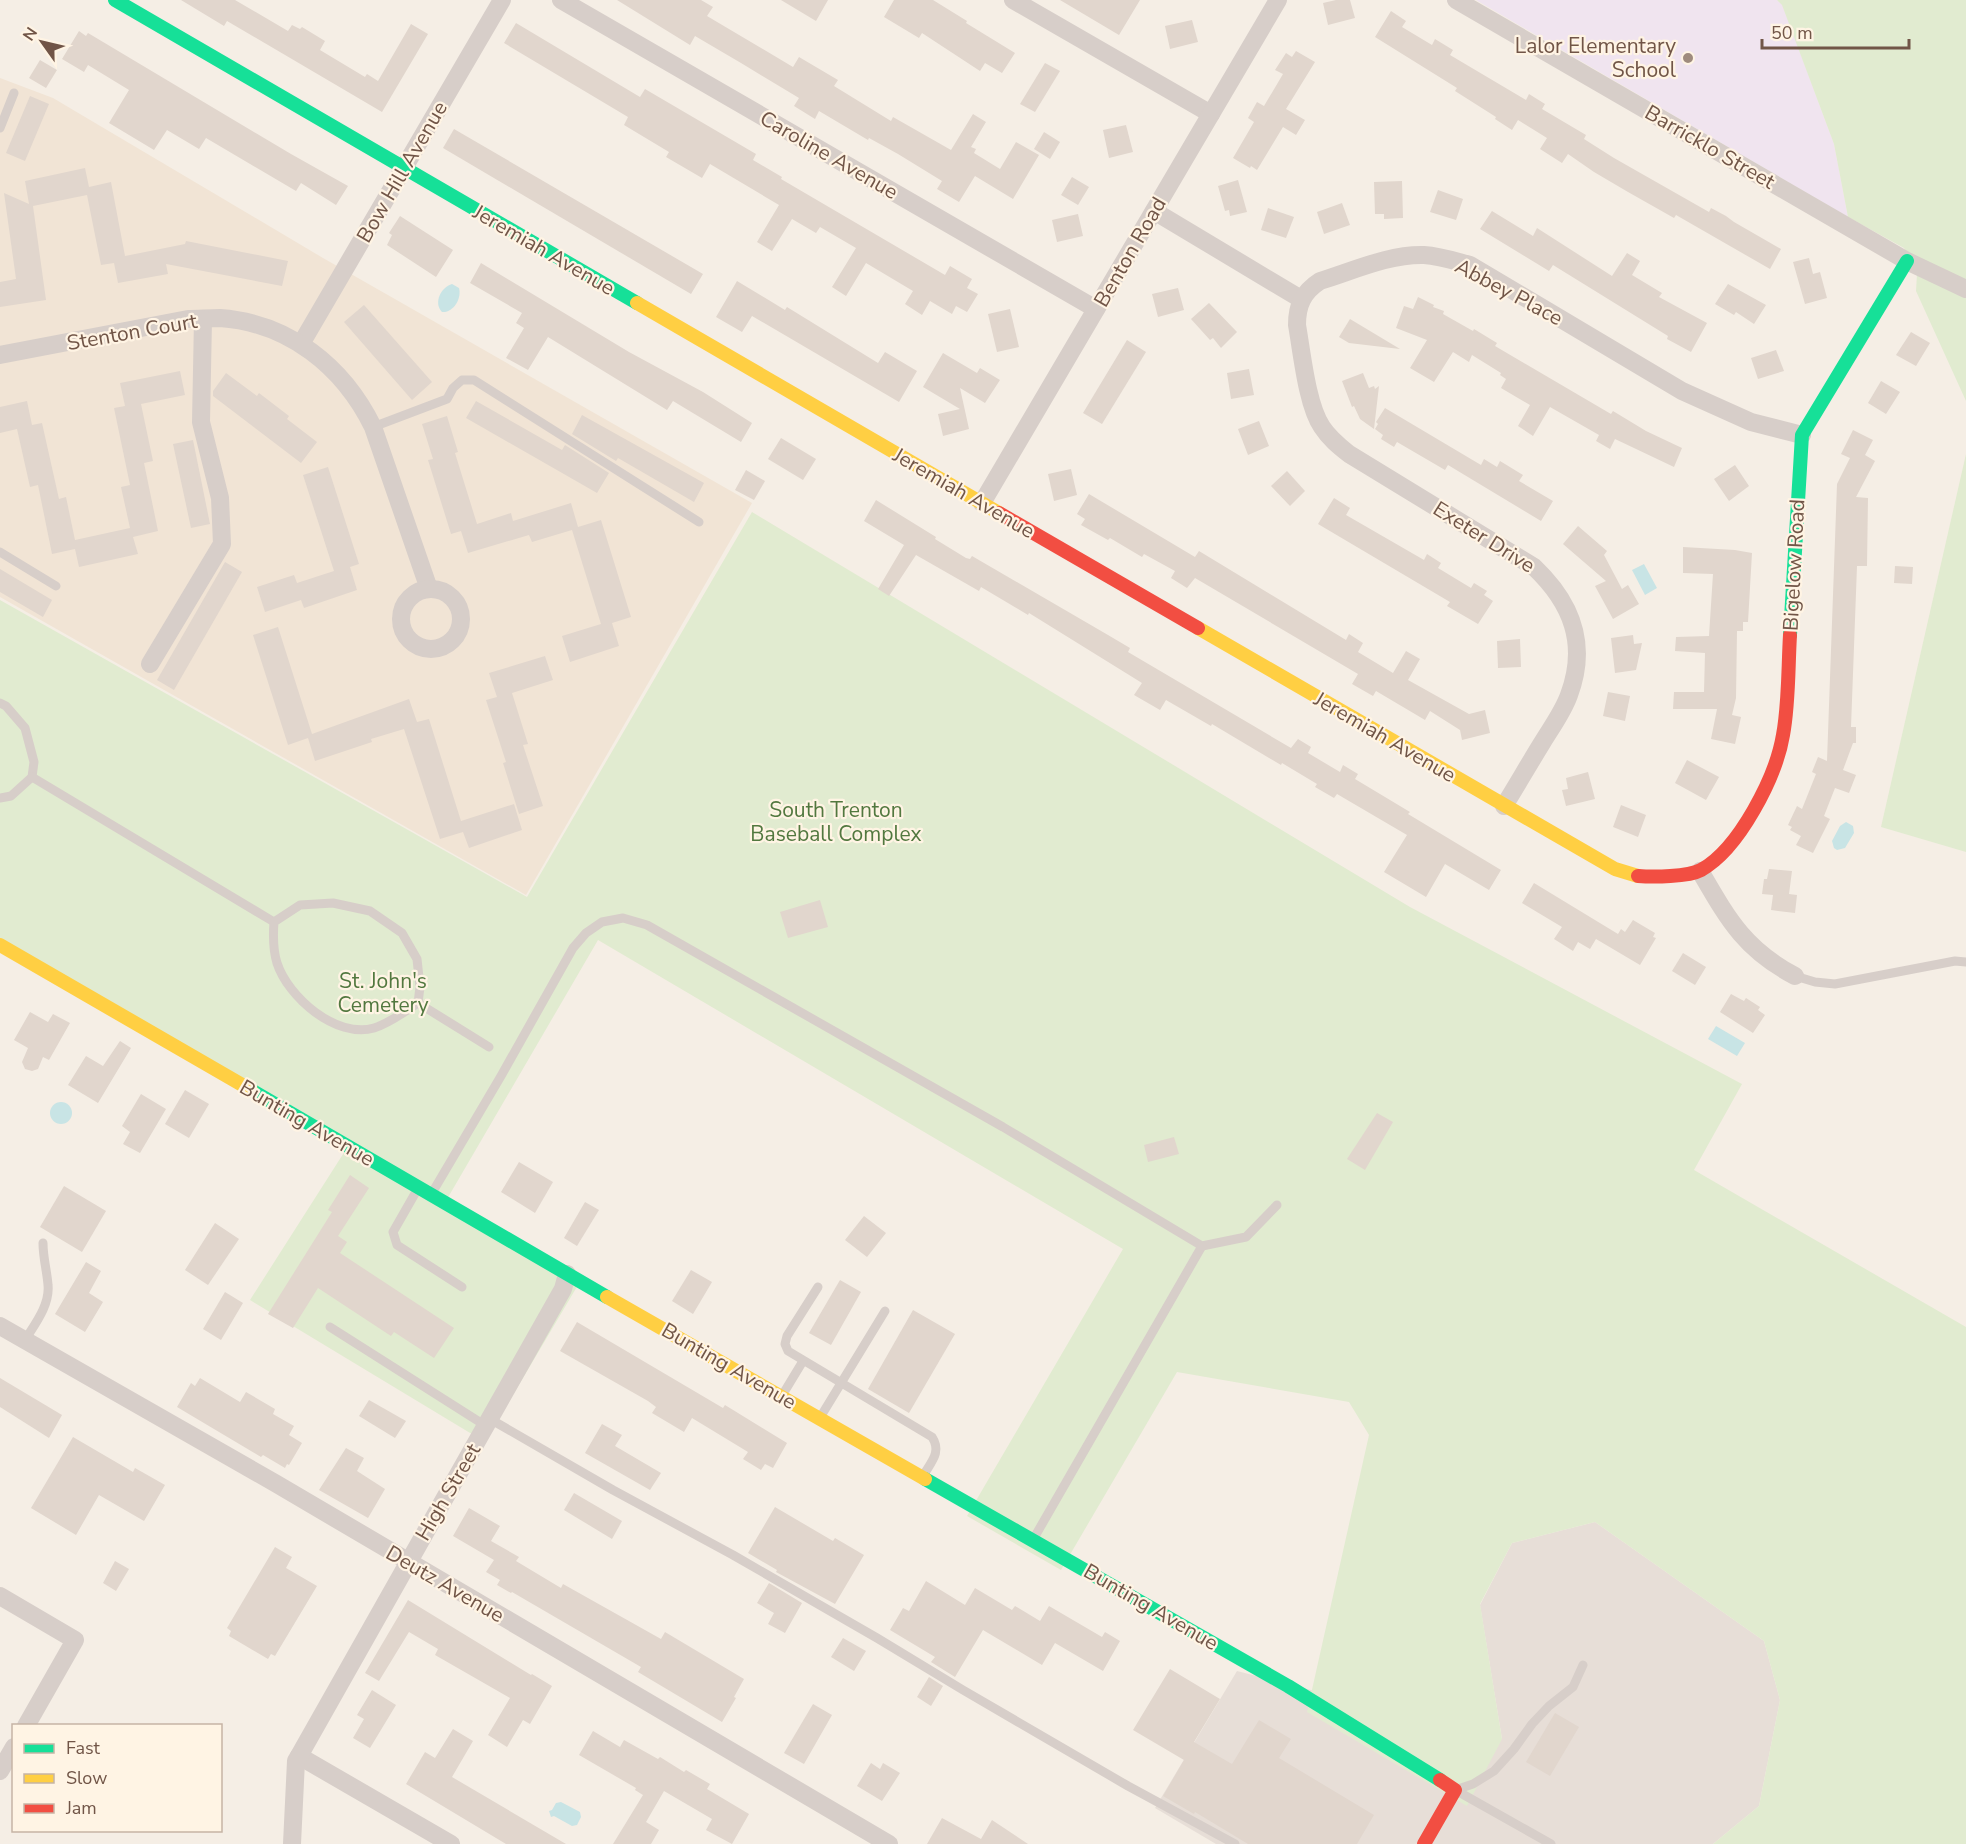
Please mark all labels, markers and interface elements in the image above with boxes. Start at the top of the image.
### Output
north arrow [12,12,72,72]
scale bar [1762,12,1909,50]
text: 50 m [1771,21,1813,45]
text: N [18,23,43,45]
place label: Lalor Elementary School [1515,32,1677,84]
marker: Lalor Elementary School [1681,51,1695,65]
street label: Bow Hill Avenue [350,96,454,248]
street label: Barricklo Street [1640,98,1781,196]
street label: Caroline Avenue [755,104,903,206]
street label: Benton Road [1087,192,1173,312]
street label: Jeremiah Avenue [467,198,620,302]
street label: Abbey Place [1450,252,1568,332]
street label: Stenton Court [65,307,200,357]
street label: Jeremiah Avenue [887,441,1040,545]
street label: Exeter Drive [1428,495,1540,579]
street label: Bigelow Road [1777,498,1811,632]
street label: Jeremiah Avenue [1308,685,1461,789]
park label: South Trenton Baseball Complex [750,796,922,848]
park label: St. John's Cemetery [337,967,429,1019]
street label: Bunting Avenue [235,1073,379,1173]
street label: Bunting Avenue [657,1316,801,1416]
street label: High Street [409,1438,487,1546]
street label: Deutz Avenue [381,1539,509,1629]
street label: Bunting Avenue [1079,1557,1223,1657]
legend [12,1724,222,1832]
text: Fast [66,1736,101,1760]
text: Slow [66,1766,107,1790]
text: Jam [65,1796,97,1820]

